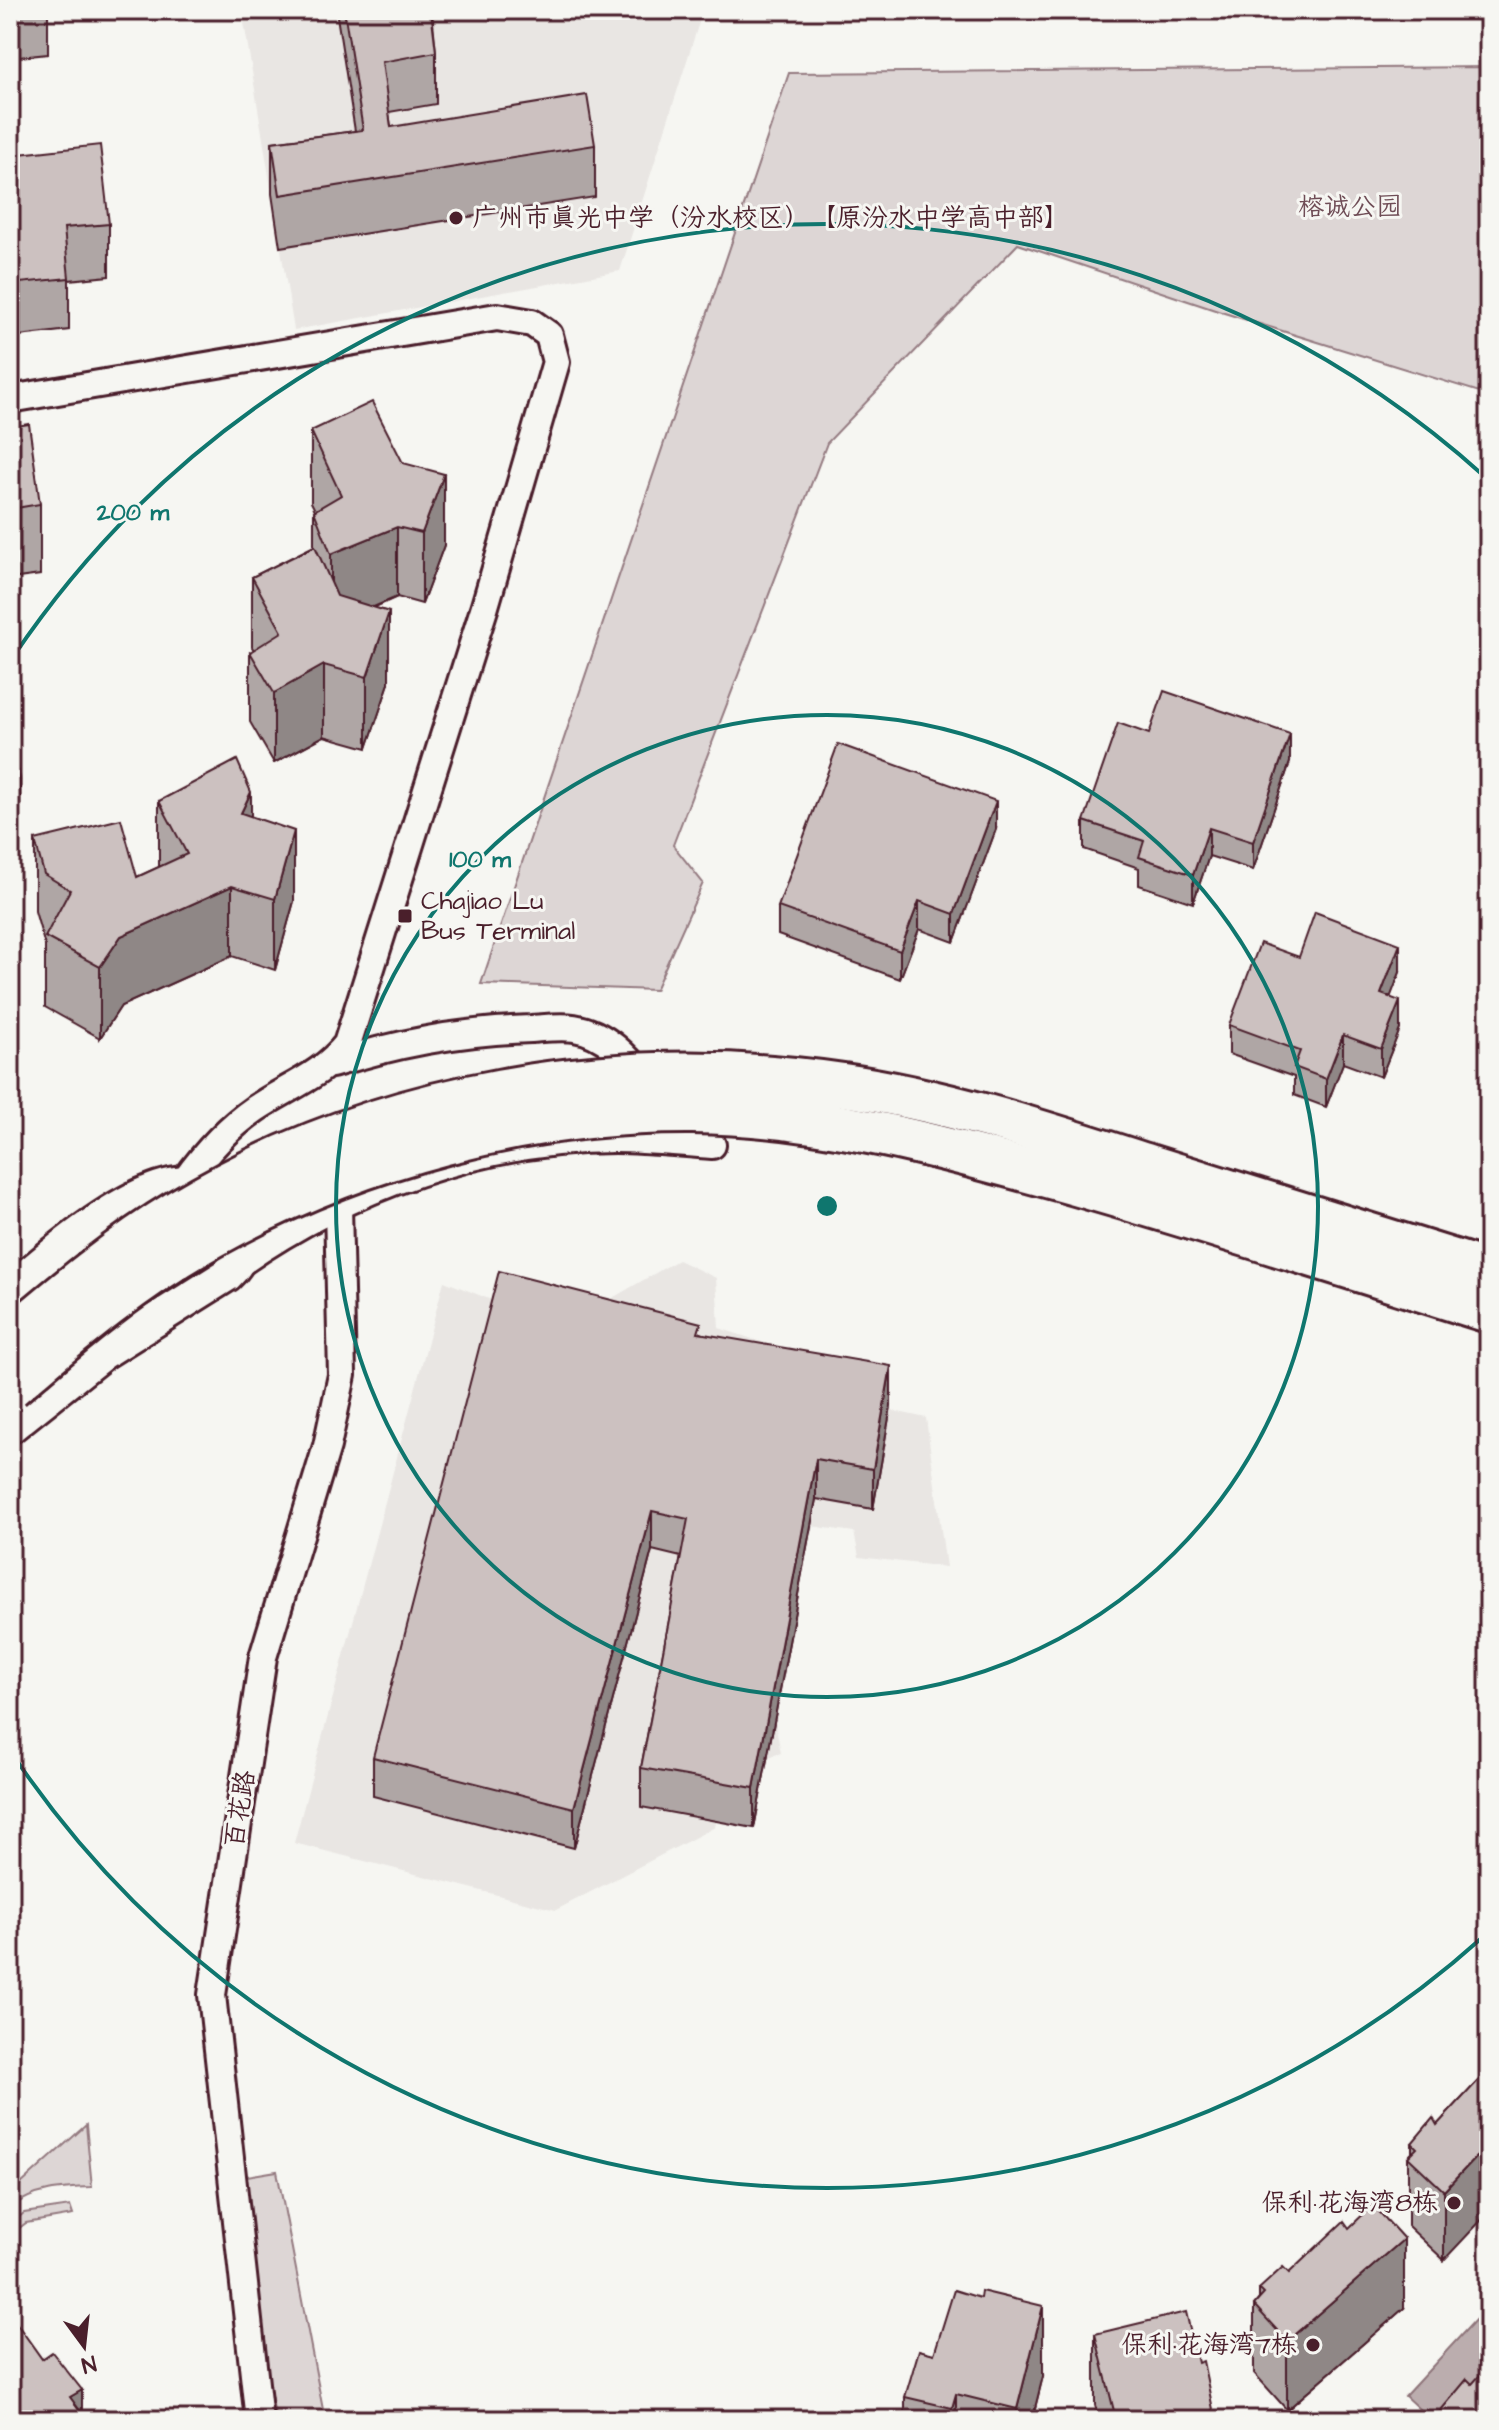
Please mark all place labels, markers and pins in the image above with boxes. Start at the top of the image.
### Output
place label: 广州市真光中学（汾水校区）【原汾水中学高中部】 [472,200,1070,236]
marker: 广州市真光中学（汾水校区）【原汾水中学高中部】 [447,209,465,227]
place label: Chajiao Lu Bus Terminal [421,883,575,949]
marker: Chajiao Lu Bus Terminal [396,907,414,925]
centre of rings [813,1192,841,1220]
place label: 保利·花海湾8栋 [1261,2185,1438,2221]
marker: 保利·花海湾8栋 [1445,2194,1463,2212]
place label: 保利·花海湾7栋 [1121,2327,1297,2363]
marker: 保利·花海湾7栋 [1304,2336,1322,2354]

